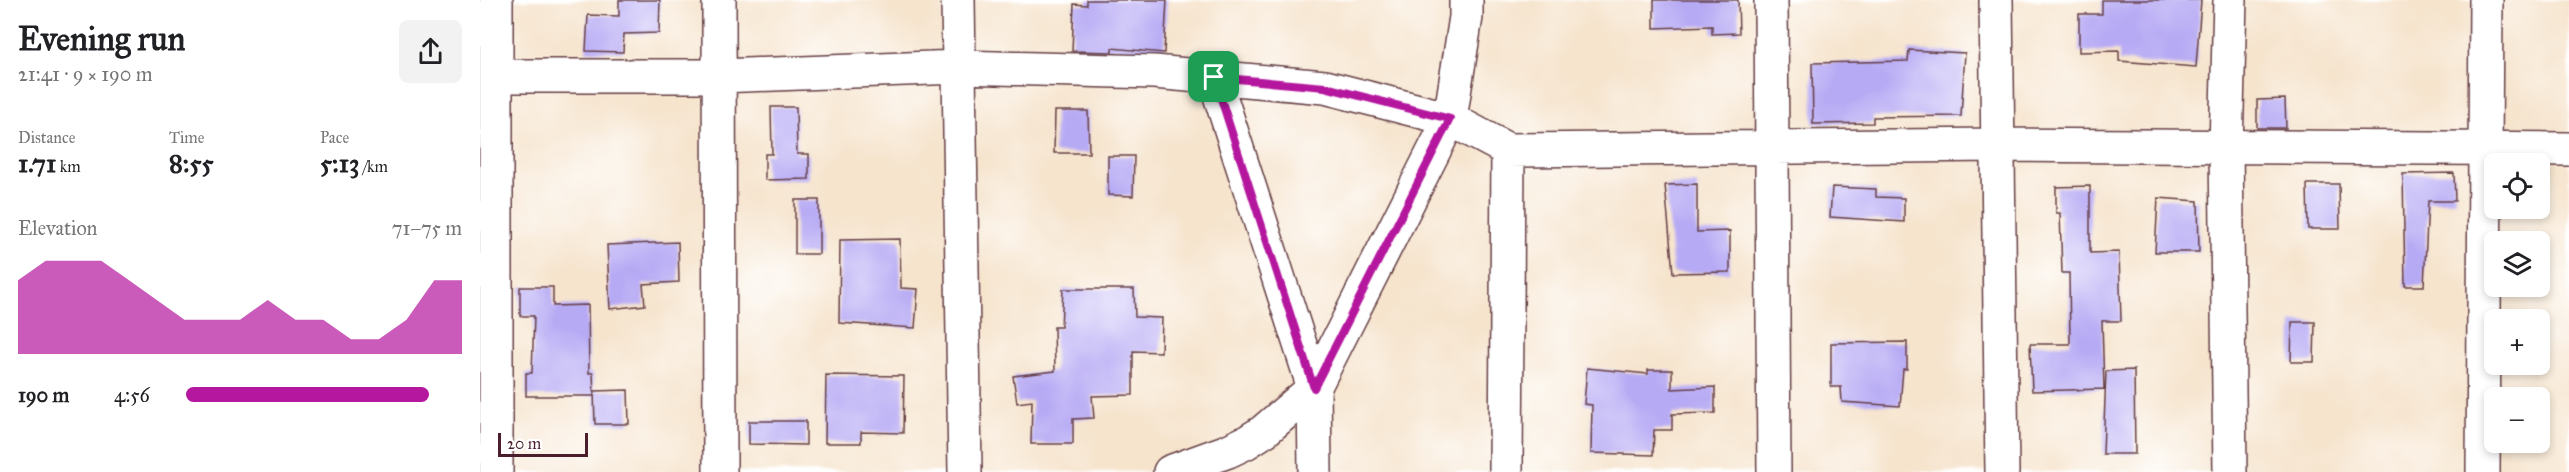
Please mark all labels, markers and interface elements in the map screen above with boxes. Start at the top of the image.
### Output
text: Evening run [18,19,185,59]
button: share [399,20,462,83]
pin [1188,51,1239,102]
icon: arrive [1197,60,1230,93]
text: 21:41 · 9 × 190 m [18,62,153,86]
text: Distance [18,128,75,147]
text: Time [169,128,204,147]
text: Pace [320,128,349,147]
text: 1.71 [18,147,56,179]
text: 8:55 [169,147,214,179]
text: 5:13 [320,147,359,179]
map controls [2484,153,2550,453]
button: locate [2484,153,2550,219]
text: km [56,157,81,176]
text: /km [359,157,388,176]
text: Elevation [18,216,97,240]
text: 71–75 m [392,216,462,240]
button: layers [2484,231,2550,297]
button: + [2484,309,2550,375]
text: 190 m [18,383,69,407]
text: 4:56 [114,383,150,407]
button: − [2484,387,2550,453]
scale bar [498,430,588,458]
text: 20 m [507,434,541,453]

